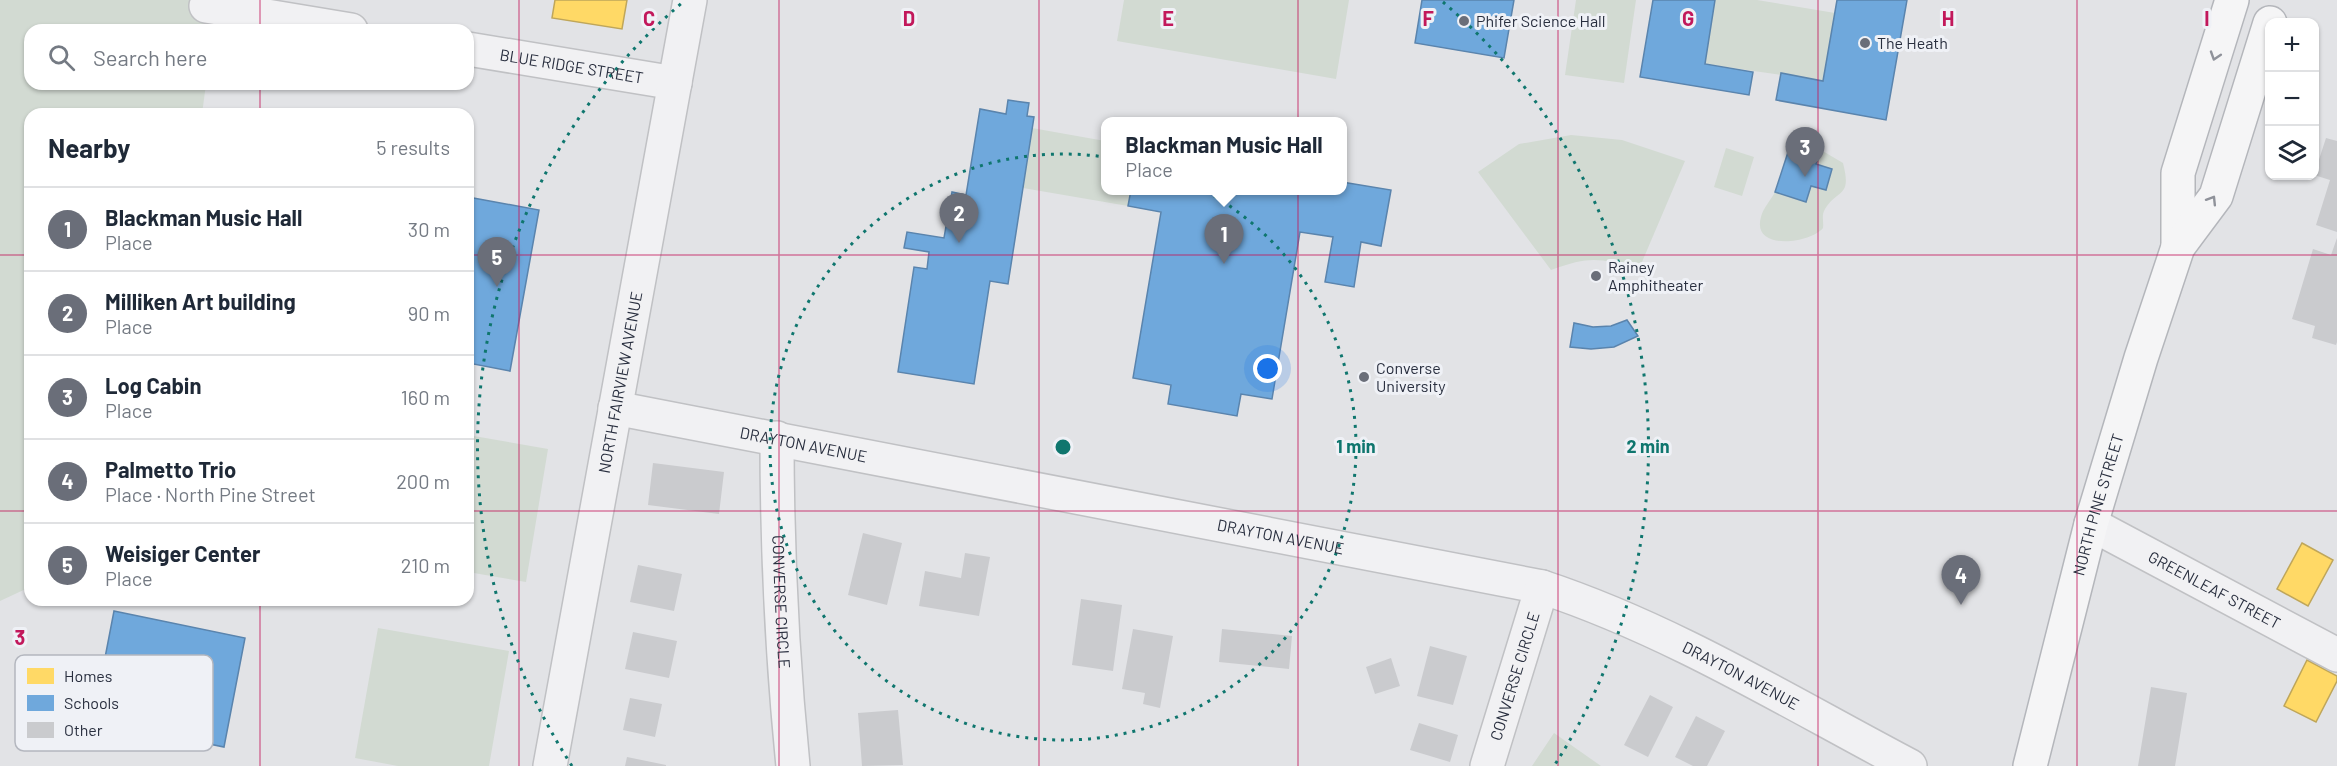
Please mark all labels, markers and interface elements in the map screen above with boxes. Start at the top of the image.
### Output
text: C [643,6,655,30]
text: D [903,6,915,30]
text: E [1162,6,1174,30]
text: F [1422,6,1434,30]
text: G [1682,6,1694,30]
text: H [1942,6,1954,30]
text: I [2204,6,2210,30]
place label: Phifer Science Hall [1476,11,1605,30]
marker: Phifer Science Hall [1457,14,1471,28]
map controls [2265,18,2319,180]
button: + [2265,18,2319,72]
search box [24,24,474,90]
place label: The Heath [1877,33,1948,52]
marker: The Heath [1858,36,1872,50]
icon: search [45,41,78,74]
text: Search here [93,44,207,70]
street label: BLUE RIDGE STREET [498,44,645,87]
one-way arrow [2210,50,2222,61]
button: − [2265,72,2319,126]
popup [1101,117,1347,195]
button: layers [2265,126,2319,180]
pin: 3 [1786,128,1824,177]
text: Blackman Music Hall [1125,131,1323,157]
text: Nearby [48,132,130,163]
text: 5 results [376,135,450,159]
text: Place [1125,157,1173,181]
pin: 2 [940,194,978,243]
one-way arrow [2204,196,2216,206]
text: Blackman Music Hall [105,204,302,230]
pin: 1 [1204,214,1244,264]
text: 1 [64,217,71,241]
text: 30 m [408,217,450,241]
text: Place [105,230,153,254]
pin: 5 [478,238,516,287]
place label: Rainey Amphitheater [1608,257,1703,294]
marker: Rainey Amphitheater [1589,269,1603,283]
text: Milliken Art building [105,288,296,314]
street label: NORTH FAIRVIEW AVENUE [594,290,646,475]
text: 2 [62,301,73,325]
text: 90 m [408,301,450,325]
text: Place [105,314,153,338]
your location [1253,354,1282,383]
place label: Converse University [1376,358,1446,395]
marker: Converse University [1357,370,1371,384]
text: Log Cabin [105,372,202,398]
text: 3 [62,385,73,409]
text: 160 m [401,385,450,409]
text: Place [105,398,153,422]
street label: DRAYTON AVENUE [738,422,869,465]
street label: NORTH PINE STREET [2068,431,2127,578]
text: 1 min [1336,435,1376,457]
text: 2 min [1626,435,1670,457]
centre of rings [1053,437,1073,457]
text: Palmetto Trio [105,456,236,482]
text: 4 [61,469,74,493]
text: 200 m [396,469,450,493]
text: Place · North Pine Street [105,482,316,506]
street label: DRAYTON AVENUE [1216,514,1346,558]
street label: CONVERSE CIRCLE [769,535,795,669]
text: Weisiger Center [105,540,260,566]
street label: GREENLEAF STREET [2145,546,2284,632]
text: 5 [62,553,73,577]
text: 210 m [401,553,450,577]
pin: 4 [1942,556,1980,605]
text: Place [105,566,153,590]
street label: CONVERSE CIRCLE [1485,609,1543,743]
text: 3 [15,625,25,649]
street label: DRAYTON AVENUE [1680,637,1803,713]
legend [15,655,213,751]
text: Homes [64,666,112,685]
text: Schools [64,693,119,712]
text: Other [64,720,103,739]

